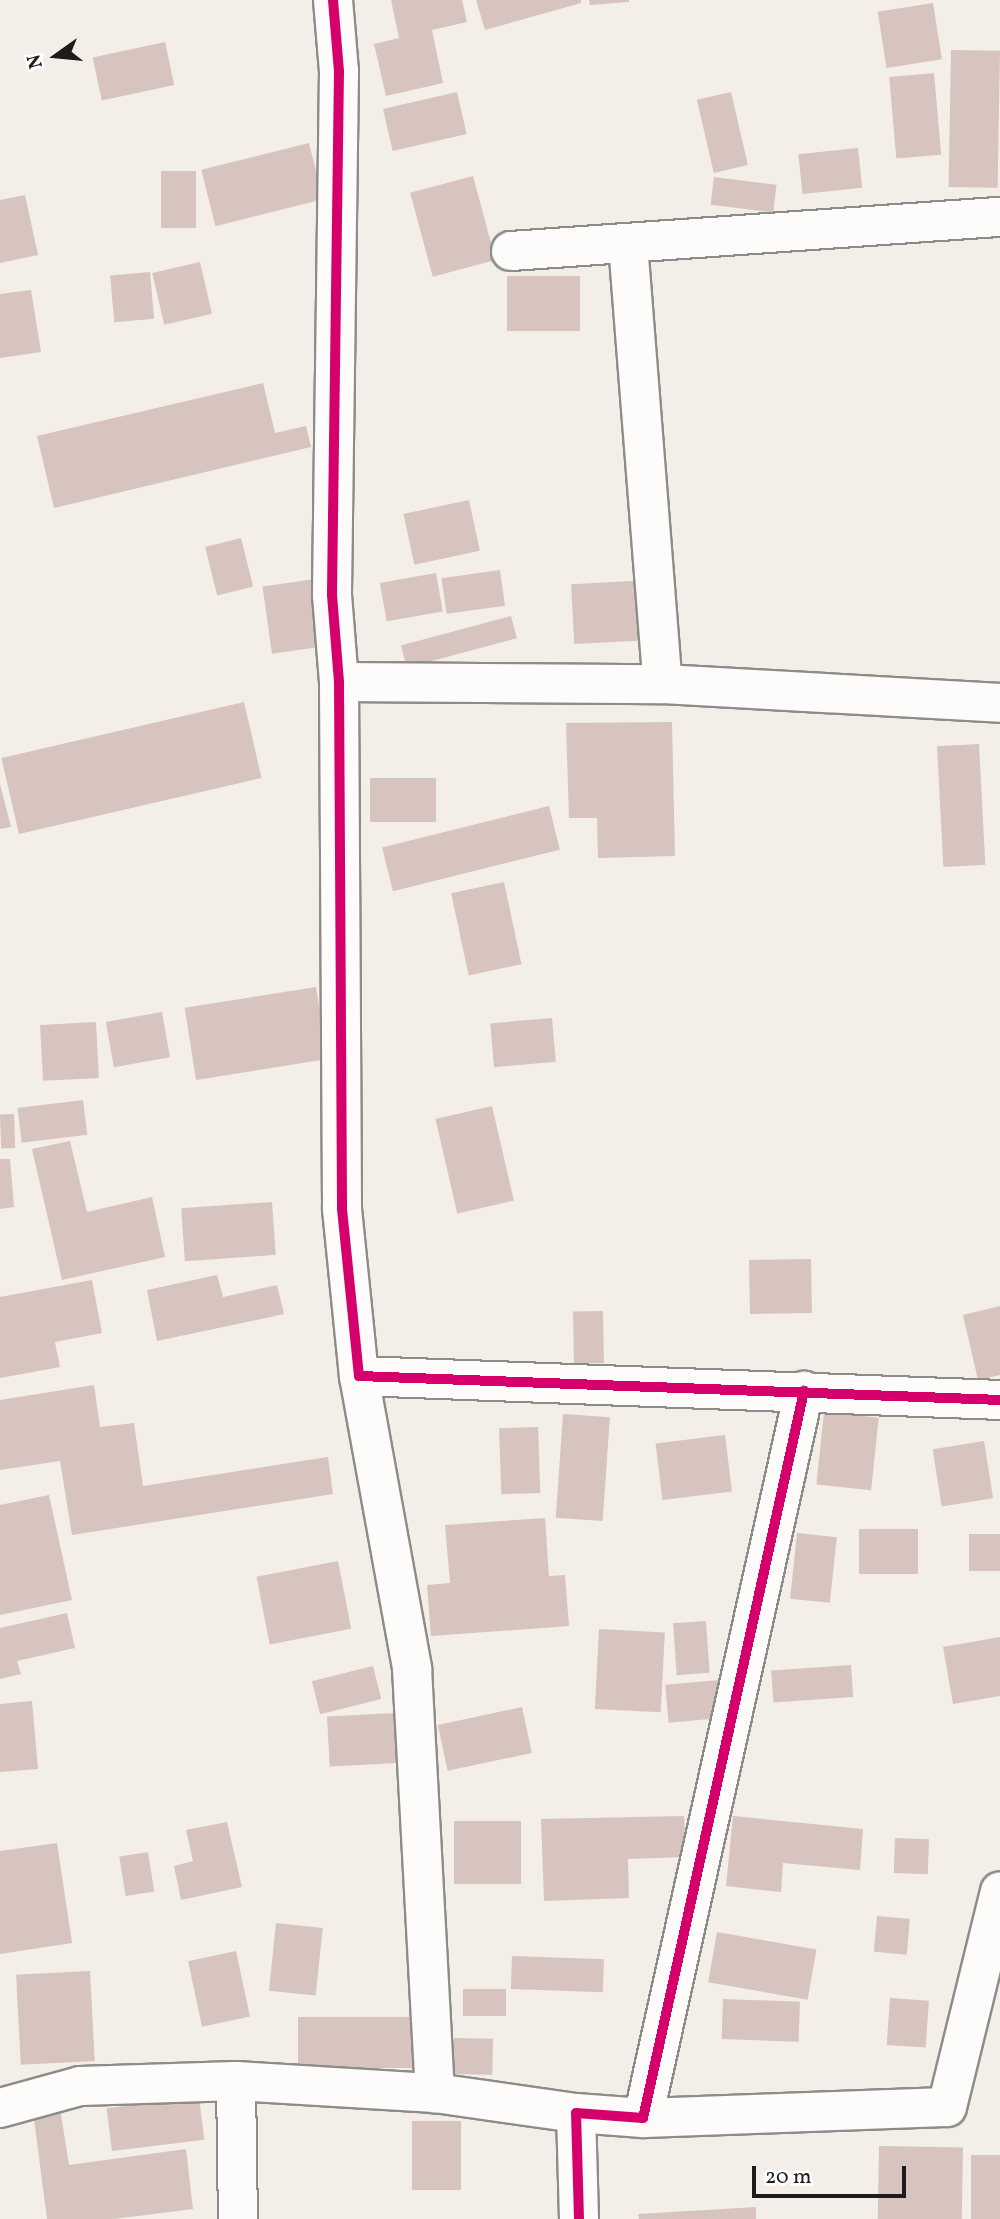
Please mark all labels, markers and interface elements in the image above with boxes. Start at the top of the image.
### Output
north arrow [21,21,91,91]
text: N [21,51,50,71]
scale bar [755,2152,909,2196]
text: 20 m [765,2163,811,2192]

